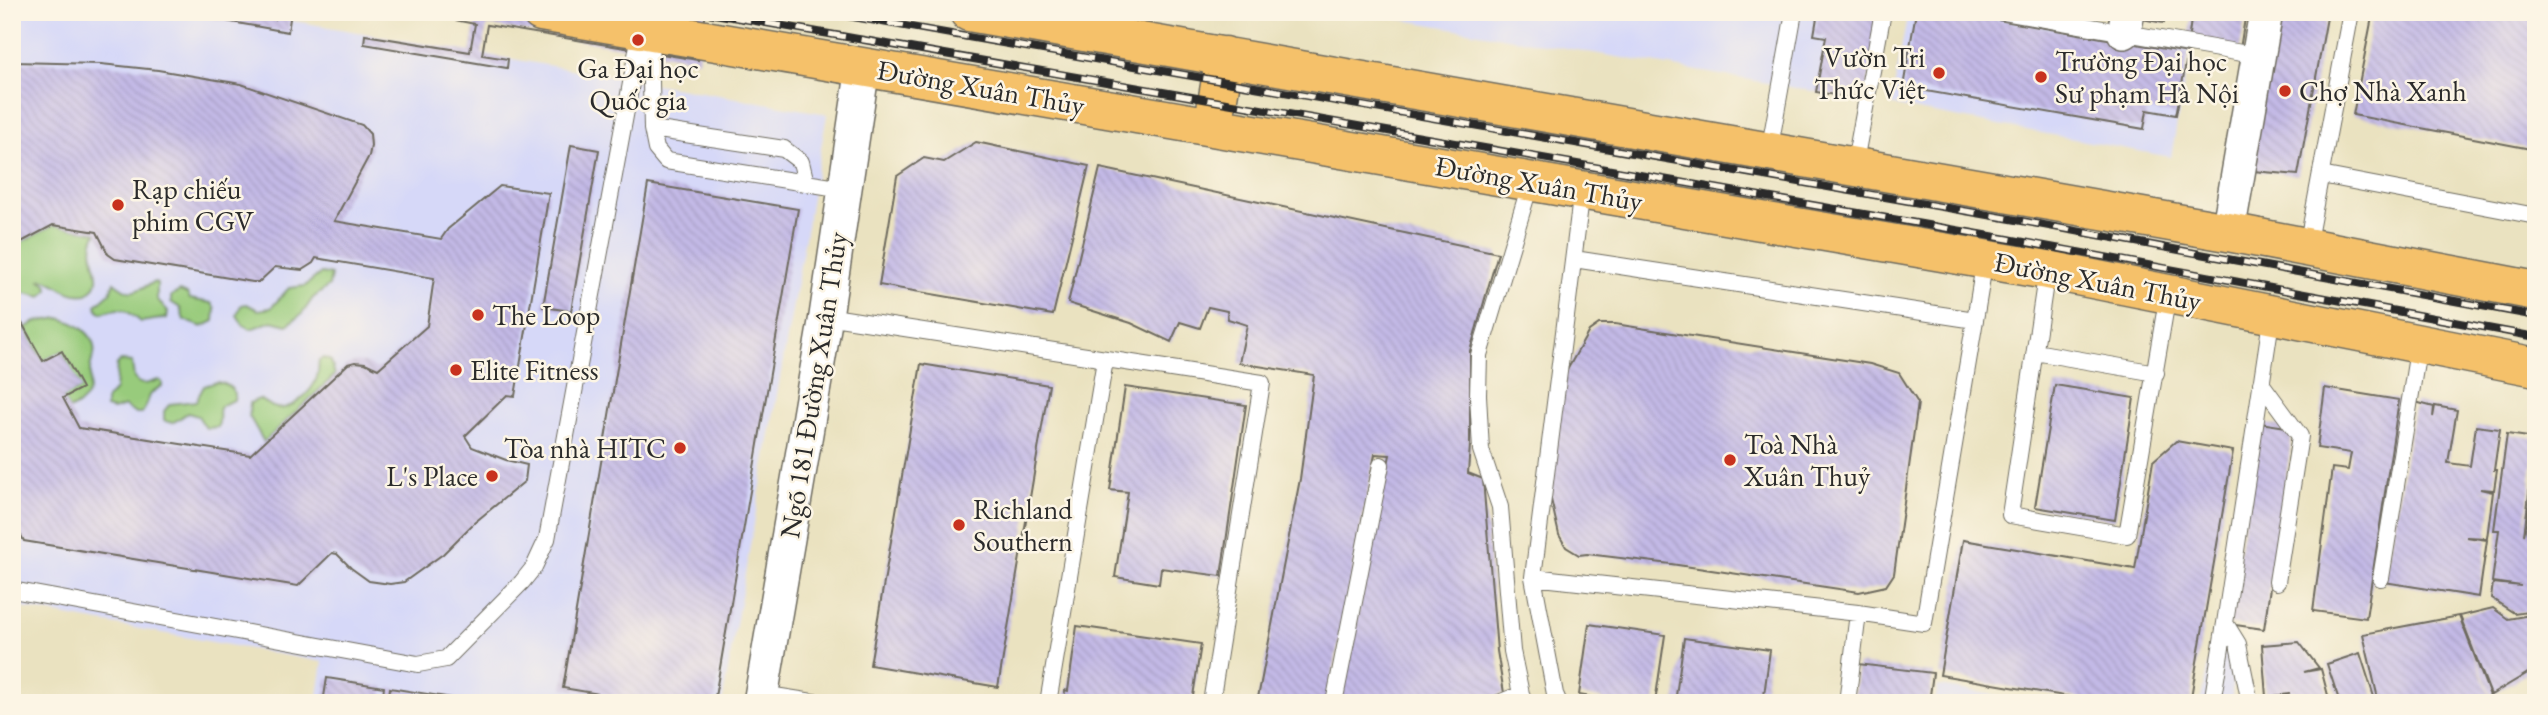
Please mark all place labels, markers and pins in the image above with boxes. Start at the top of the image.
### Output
marker: Ga Đại học Quốc gia [630,32,646,48]
place label: Vườn Tri Thức Việt [1814,39,1925,107]
place label: Trường Đại học Sư phạm Hà Nội [2055,43,2239,111]
place label: Ga Đại học Quốc gia [577,50,699,118]
marker: Vườn Tri Thức Việt [1931,65,1947,81]
marker: Trường Đại học Sư phạm Hà Nội [2033,69,2049,85]
place label: Chợ Nhà Xanh [2299,73,2467,109]
marker: Chợ Nhà Xanh [2277,83,2293,99]
place label: Rạp chiếu phim CGV [132,171,254,239]
marker: Rạp chiếu phim CGV [110,197,126,213]
place label: The Loop [492,297,600,333]
marker: The Loop [470,307,486,323]
place label: Elite Fitness [470,352,598,388]
marker: Elite Fitness [448,362,464,378]
place label: Toà Nhà Xuân Thuỷ [1743,426,1871,494]
place label: Tòa nhà HITC [504,430,666,466]
marker: Tòa nhà HITC [672,440,688,456]
marker: Toà Nhà Xuân Thuỷ [1722,452,1738,468]
place label: L's Place [386,458,478,494]
marker: L's Place [484,468,500,484]
place label: Richland Southern [973,491,1073,559]
marker: Richland Southern [951,517,967,533]

